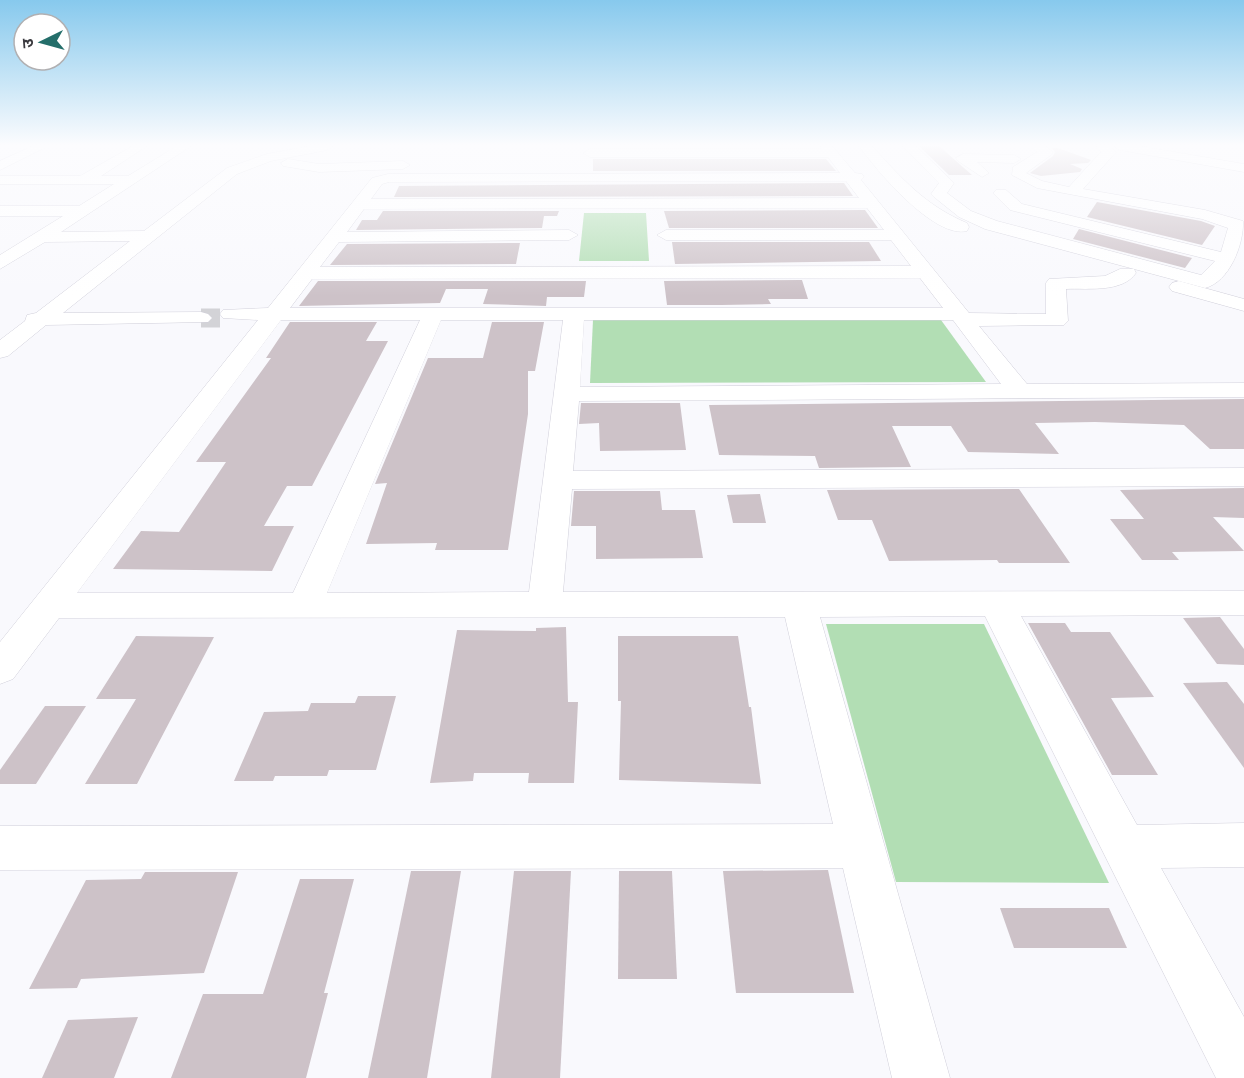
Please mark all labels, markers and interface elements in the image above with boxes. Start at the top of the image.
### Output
north arrow [12,12,72,72]
text: उ [18,37,37,49]

